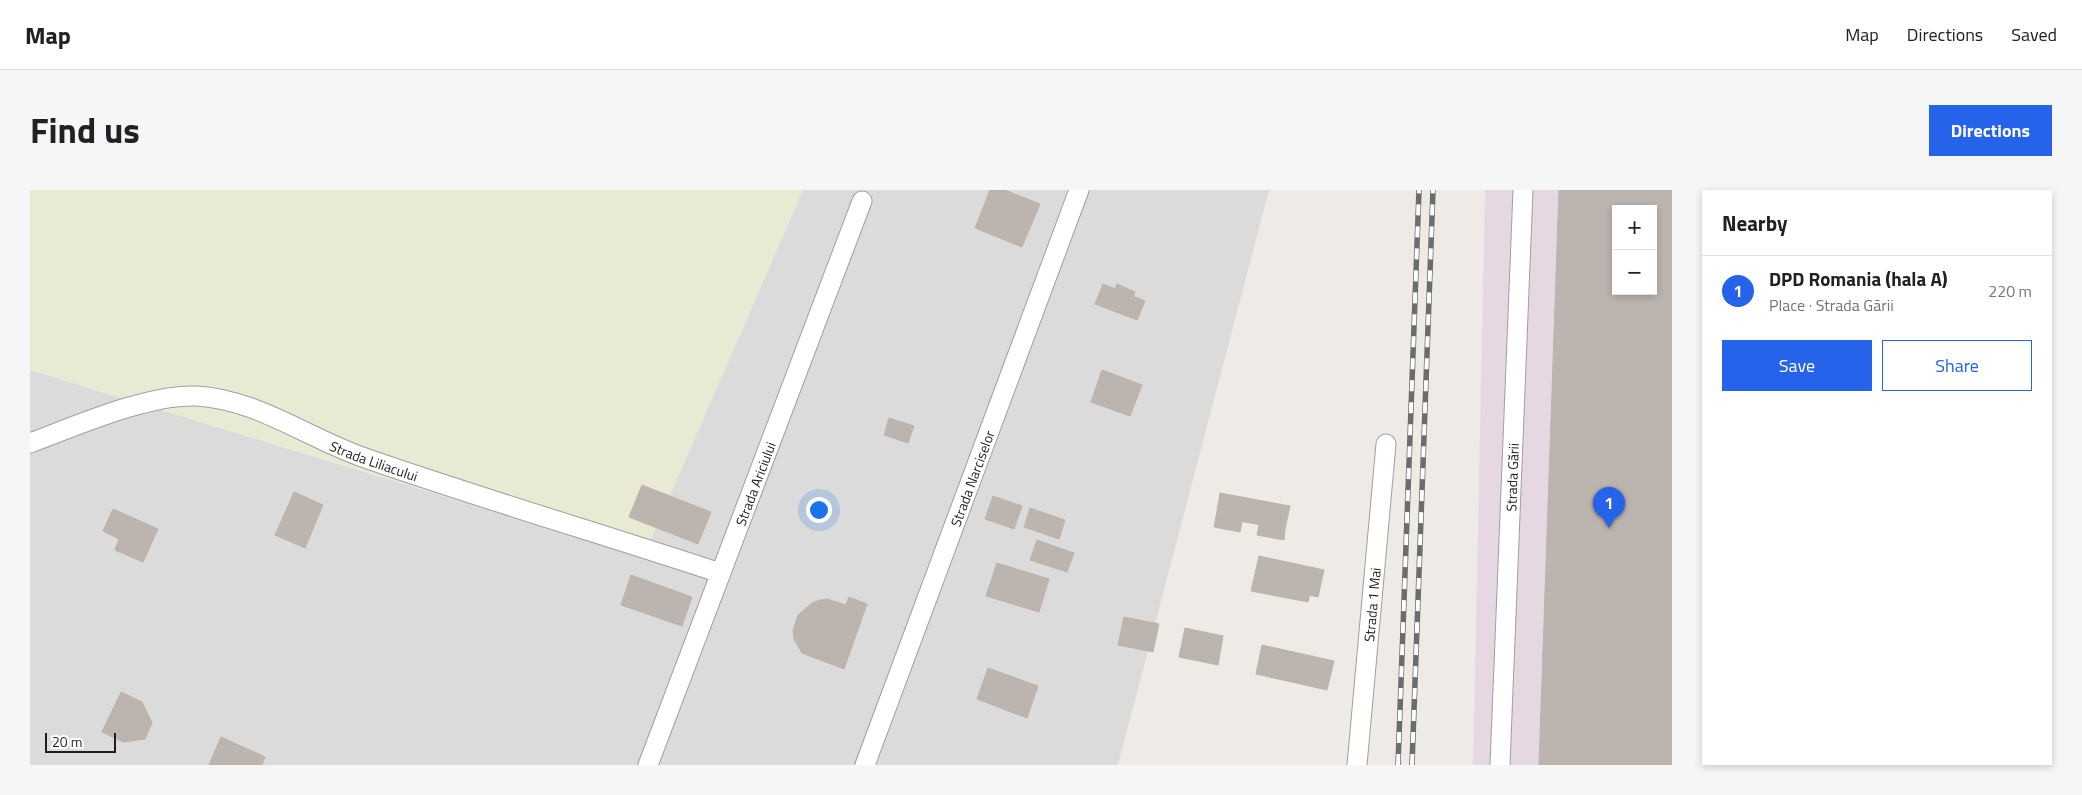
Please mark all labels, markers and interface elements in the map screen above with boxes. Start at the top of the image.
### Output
text: Map [25,17,71,53]
text: Map [1845,21,1879,48]
text: Directions [1907,21,1983,48]
text: Saved [2011,21,2057,48]
text: Find us [30,103,140,157]
button: Directions [1929,105,2052,156]
map controls [1612,205,1657,295]
button: + [1612,205,1657,250]
text: Nearby [1722,207,1787,239]
button: − [1612,250,1657,295]
text: DPD Romania (hala A) [1769,264,1948,293]
text: 1 [1734,279,1742,303]
text: 220 m [1988,279,2032,303]
text: Place · Strada Gării [1769,293,1894,317]
button: Save [1722,340,1872,391]
button: Share [1882,340,2032,391]
street label: Strada Narciselor [944,427,999,529]
street label: Strada Liliacului [327,435,421,486]
street label: Strada Ariciului [729,439,780,529]
street label: Strada Gării [1500,443,1523,512]
pin: 1 [1593,487,1625,528]
your location [806,497,832,523]
street label: Strada 1 Mai [1358,567,1385,643]
scale bar [45,730,116,753]
text: 20 m [52,731,82,752]

